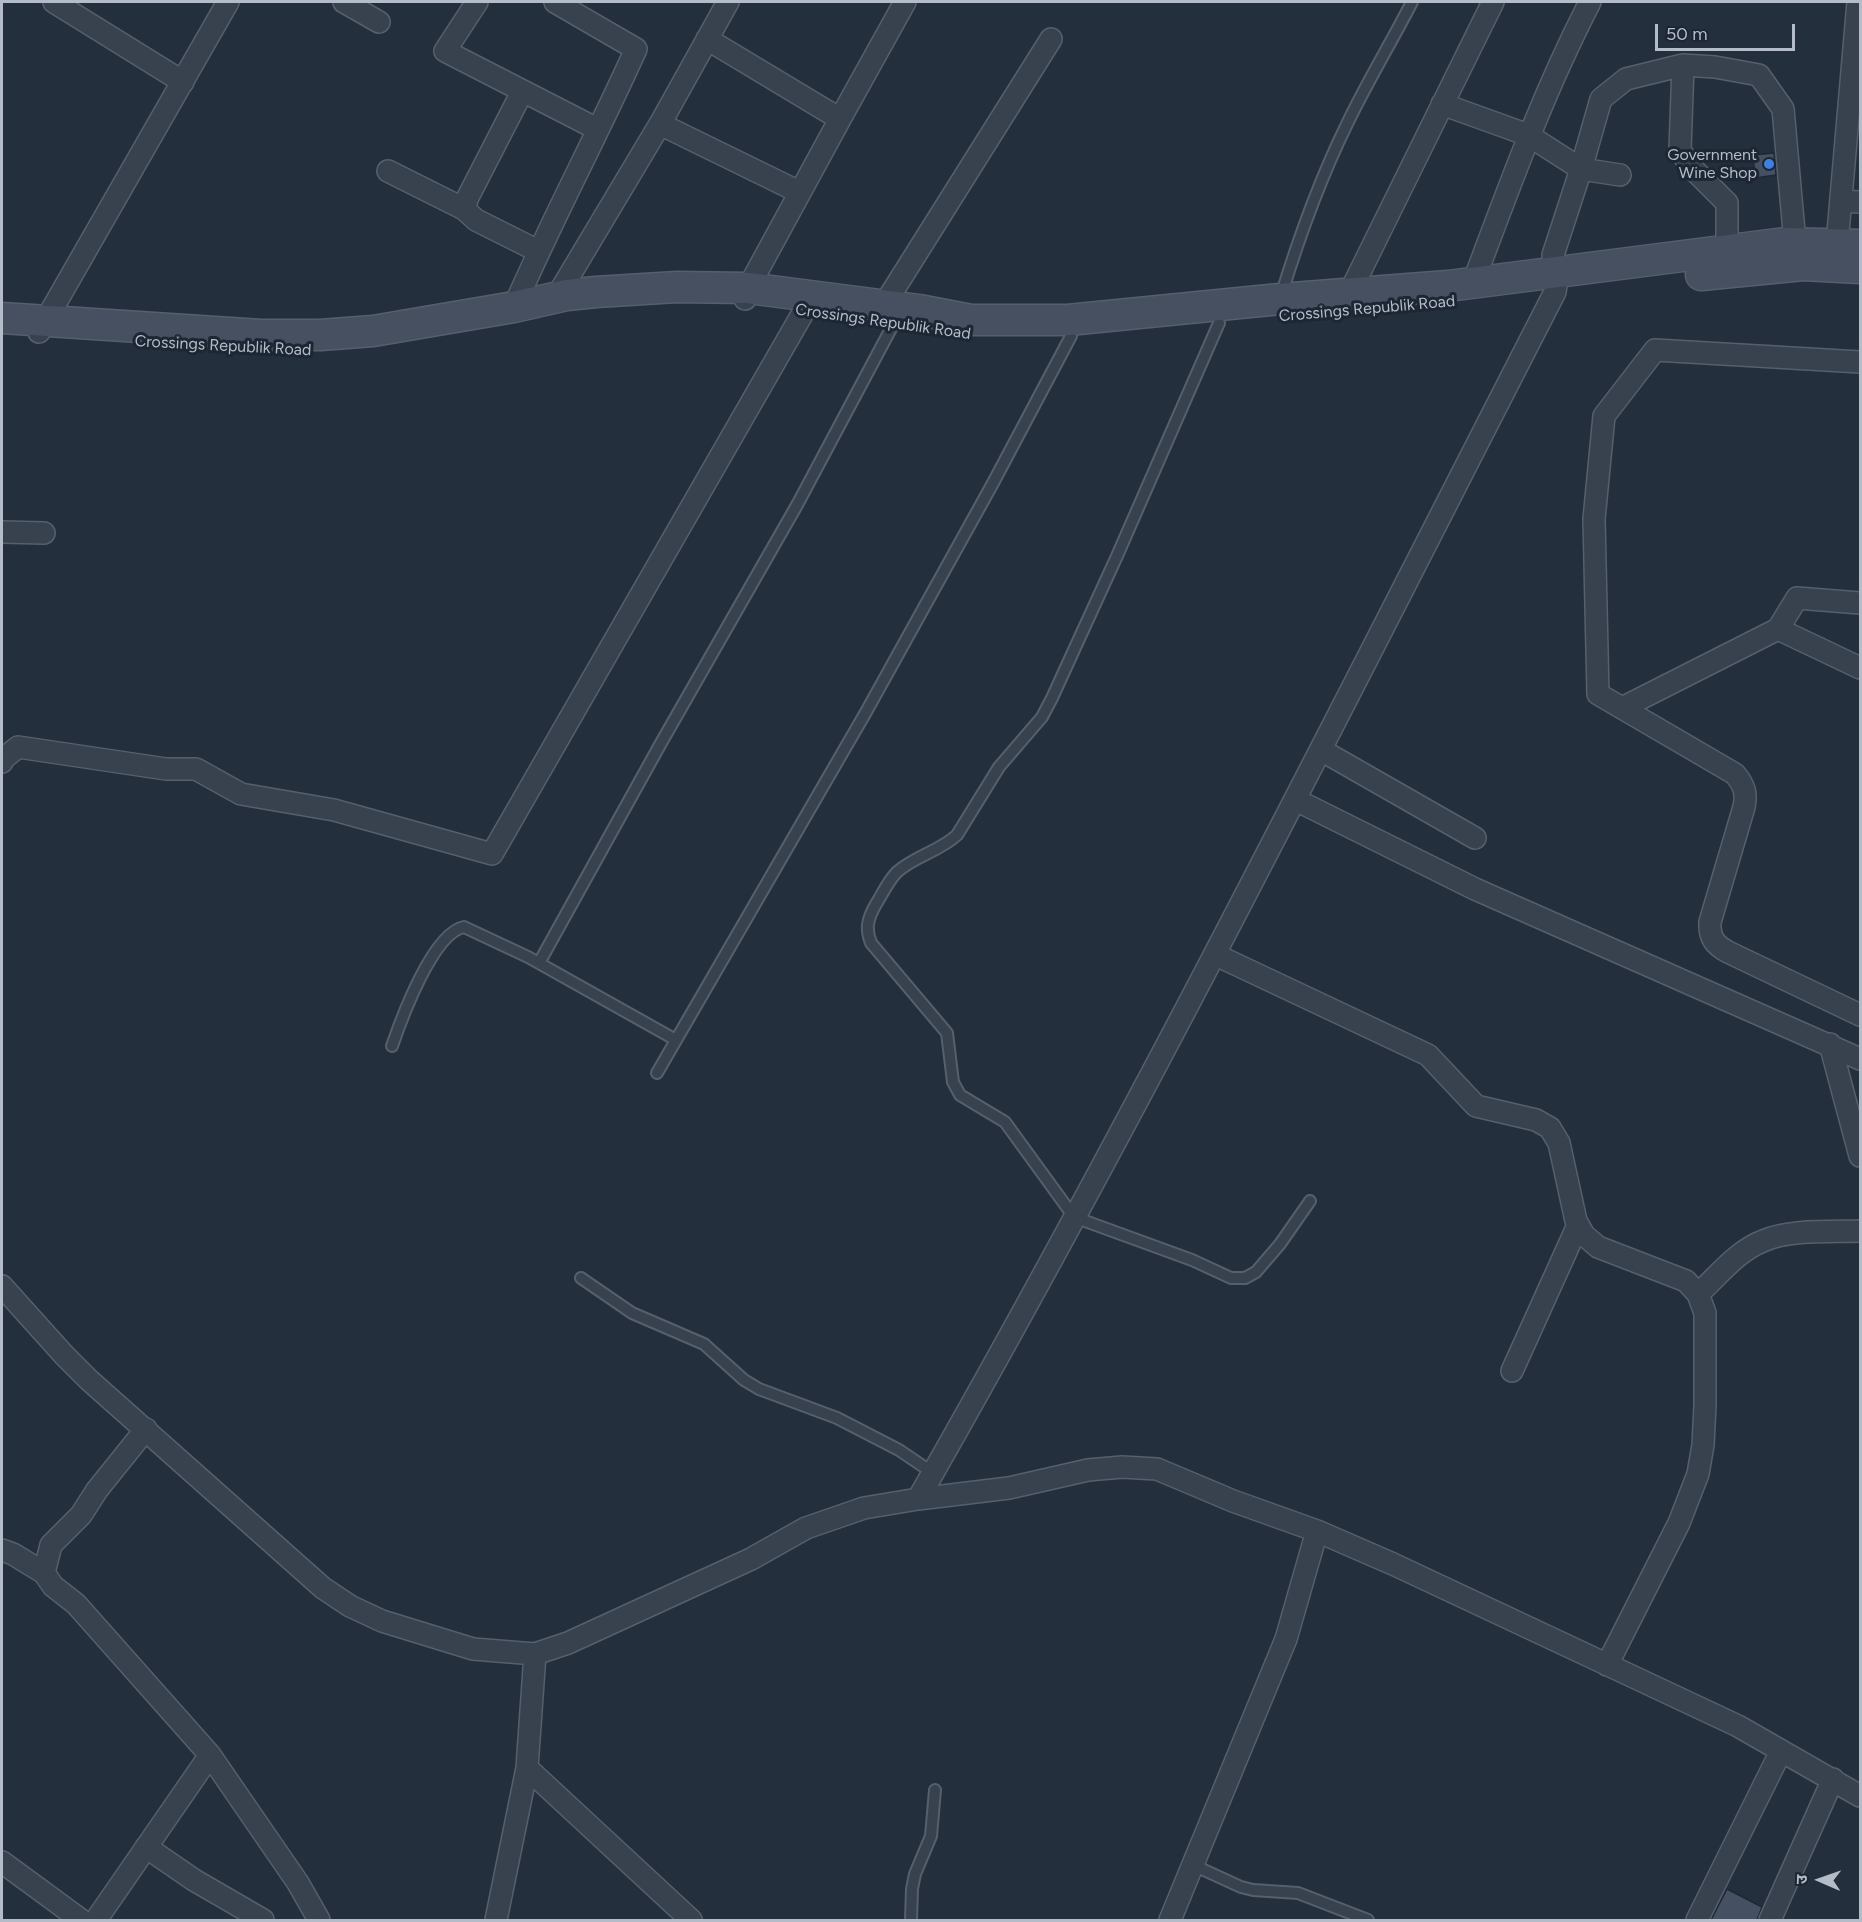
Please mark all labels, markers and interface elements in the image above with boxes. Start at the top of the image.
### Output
scale bar [1658,12,1798,50]
text: 50 m [1666,23,1708,45]
place label: Government Wine Shop [1667,145,1757,183]
marker: Government Wine Shop [1762,157,1776,171]
street label: Crossings Republik Road [1278,292,1456,326]
street label: Crossings Republik Road [794,300,972,344]
street label: Crossings Republik Road [134,332,312,360]
north arrow [1790,1850,1850,1910]
text: उ [1792,1874,1811,1884]

